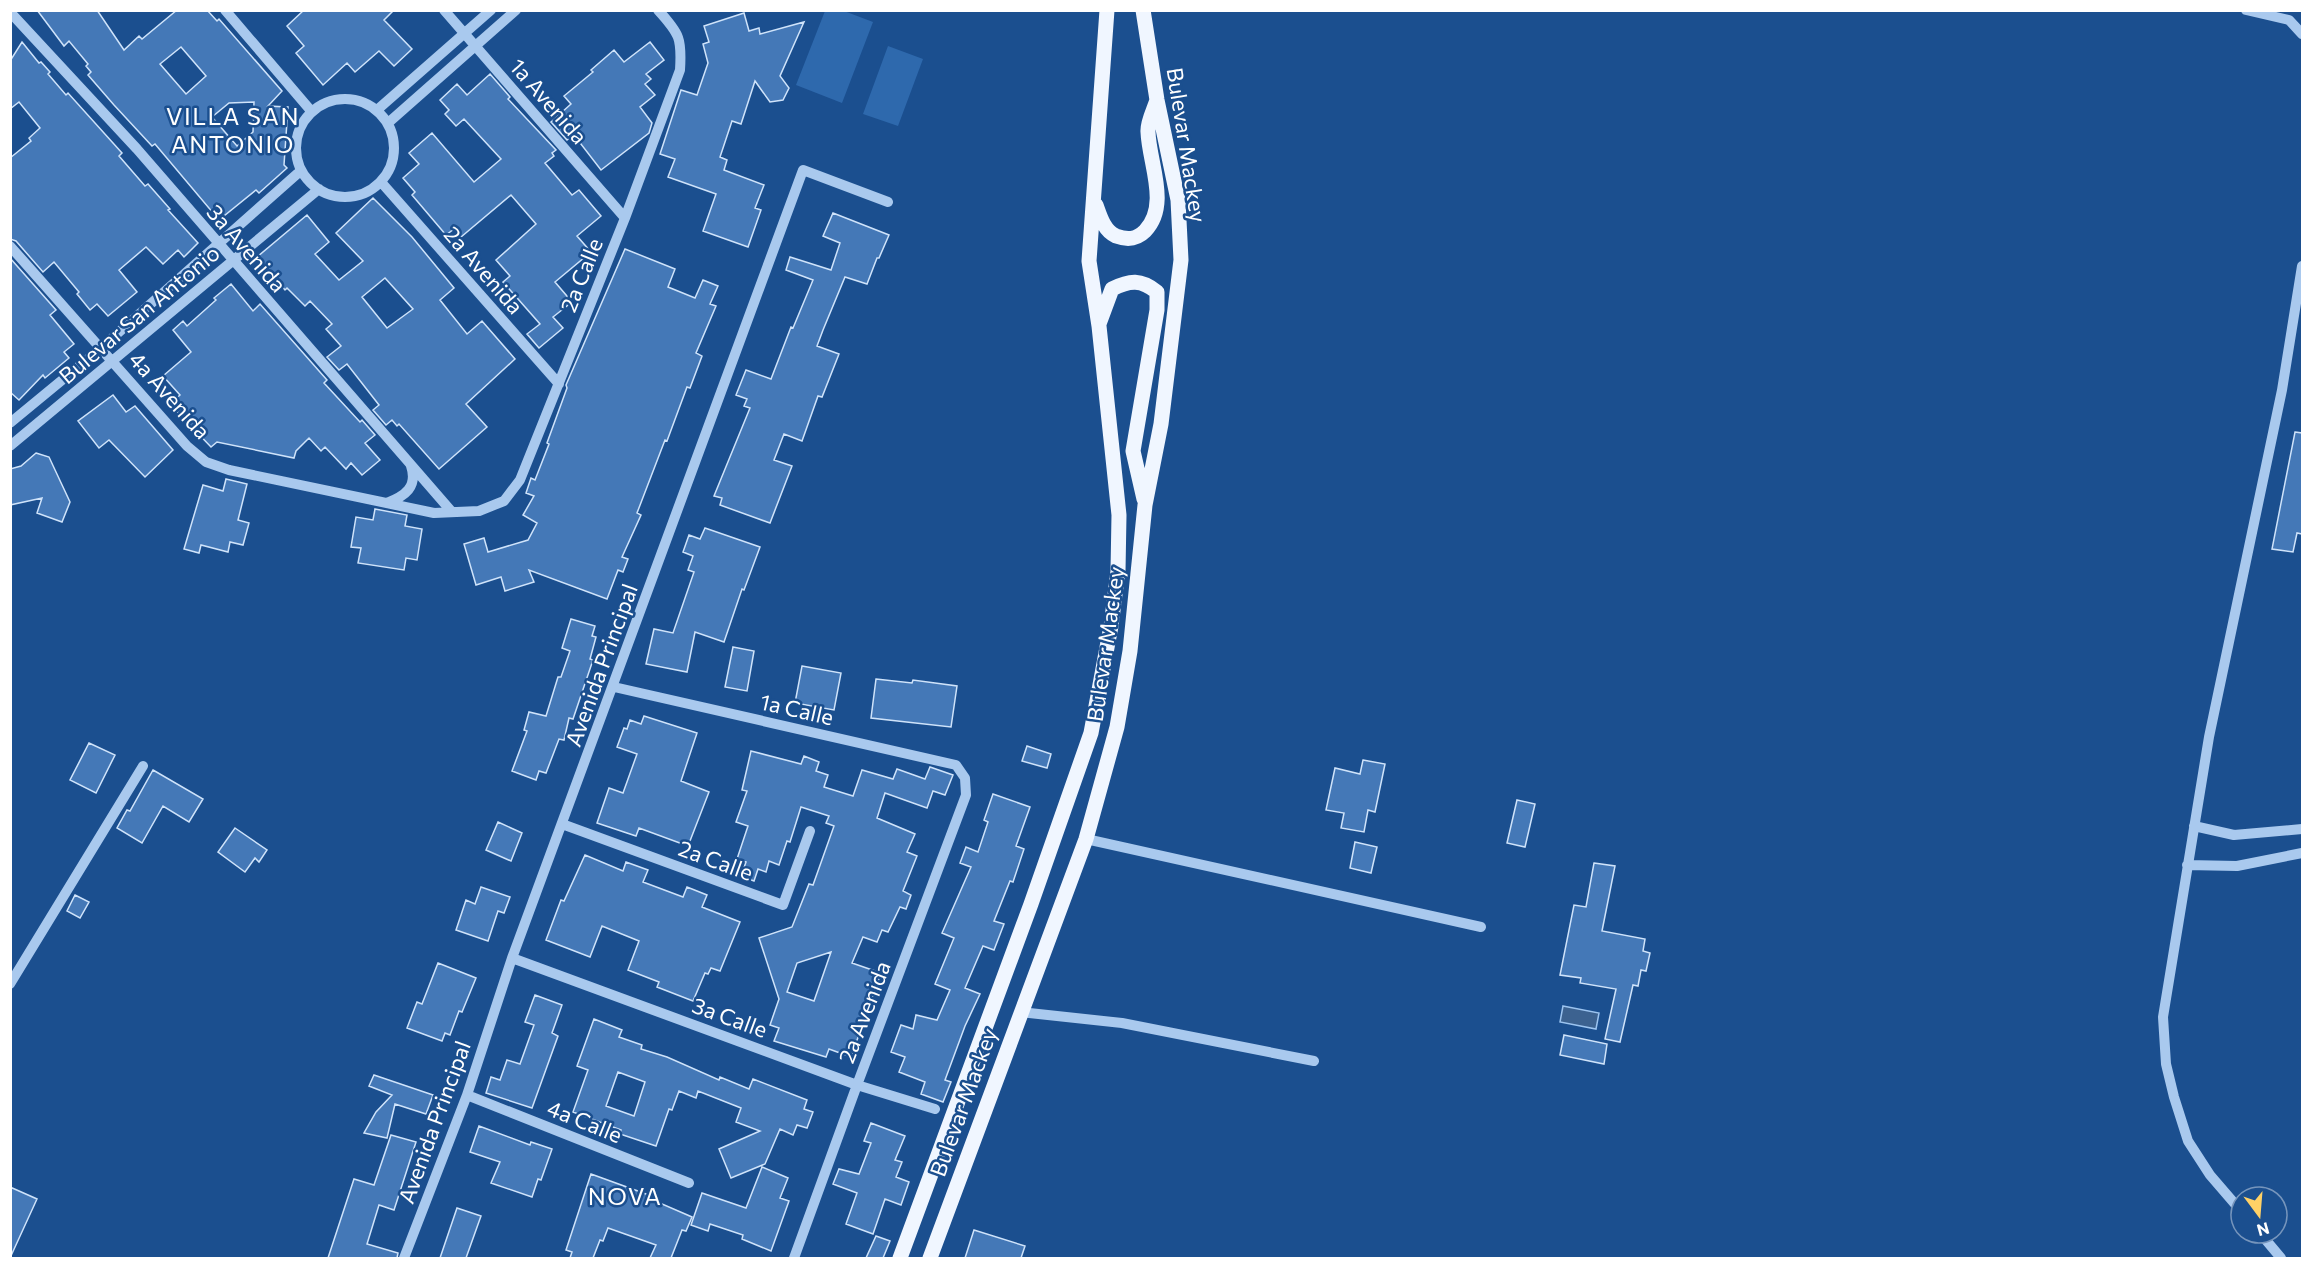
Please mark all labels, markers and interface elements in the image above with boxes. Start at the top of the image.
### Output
street label: 1a Avenida [505,53,593,149]
street label: Bulevar Mackey [1161,66,1213,224]
district label: VILLA SAN ANTONIO [166,101,300,158]
street label: 3a Avenida [202,199,292,297]
street label: 2a Avenida [439,221,529,319]
street label: 2a Calle [554,234,608,316]
street label: Bulevar San Antonio [53,239,225,389]
street label: 4a Avenida [124,346,216,444]
street label: Bulevar Mackey [1081,565,1129,723]
street label: Avenida Principal [559,580,643,750]
street label: 1a Calle [758,687,836,731]
street label: 2a Calle [675,834,757,886]
street label: 2a Avenida [832,957,896,1067]
street label: 3a Calle [689,991,771,1043]
street label: Bulevar Mackey [924,1024,1002,1180]
street label: Avenida Principal [392,1037,476,1207]
street label: 4a Calle [544,1094,626,1148]
district label: NOVA [588,1181,662,1210]
north arrow [2229,1185,2289,1245]
text: N [2255,1219,2272,1241]

